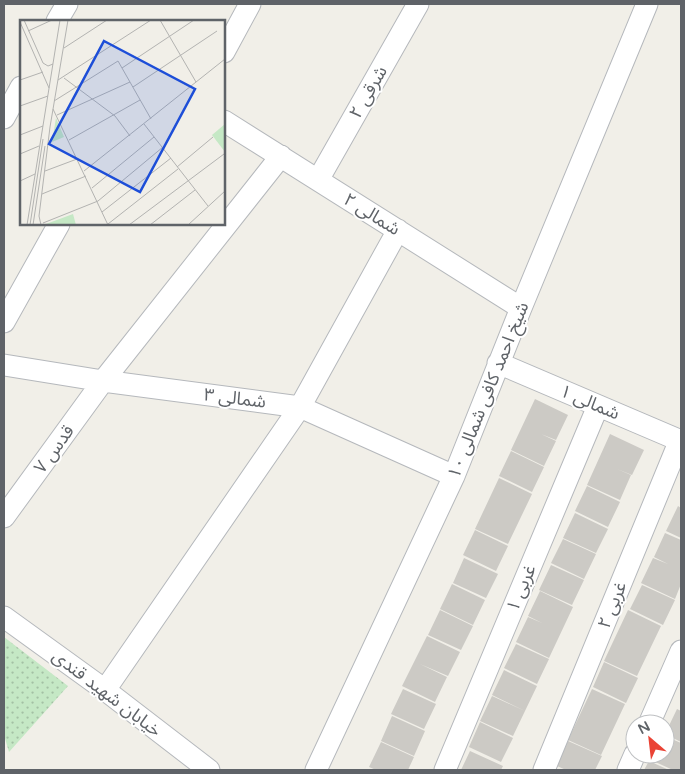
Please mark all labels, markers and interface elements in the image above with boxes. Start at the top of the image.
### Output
inset map [20,20,225,225]
street label: شرقی ۲ [344,62,392,122]
street label: شمالی ۲ [340,188,404,240]
street label: شیخ احمد کافی شمالی ۱۰ [443,299,535,482]
street label: ۱ شمالی [557,380,623,424]
street label: شمالی ۳ [203,383,267,413]
street label: قدس ۷ [29,421,79,477]
street label: ۱ غربی [501,561,541,615]
street label: ۲ غربی [593,578,631,632]
street label: خیابان شهید قندی [48,645,166,741]
north arrow [625,714,675,764]
text: N [635,718,653,738]

